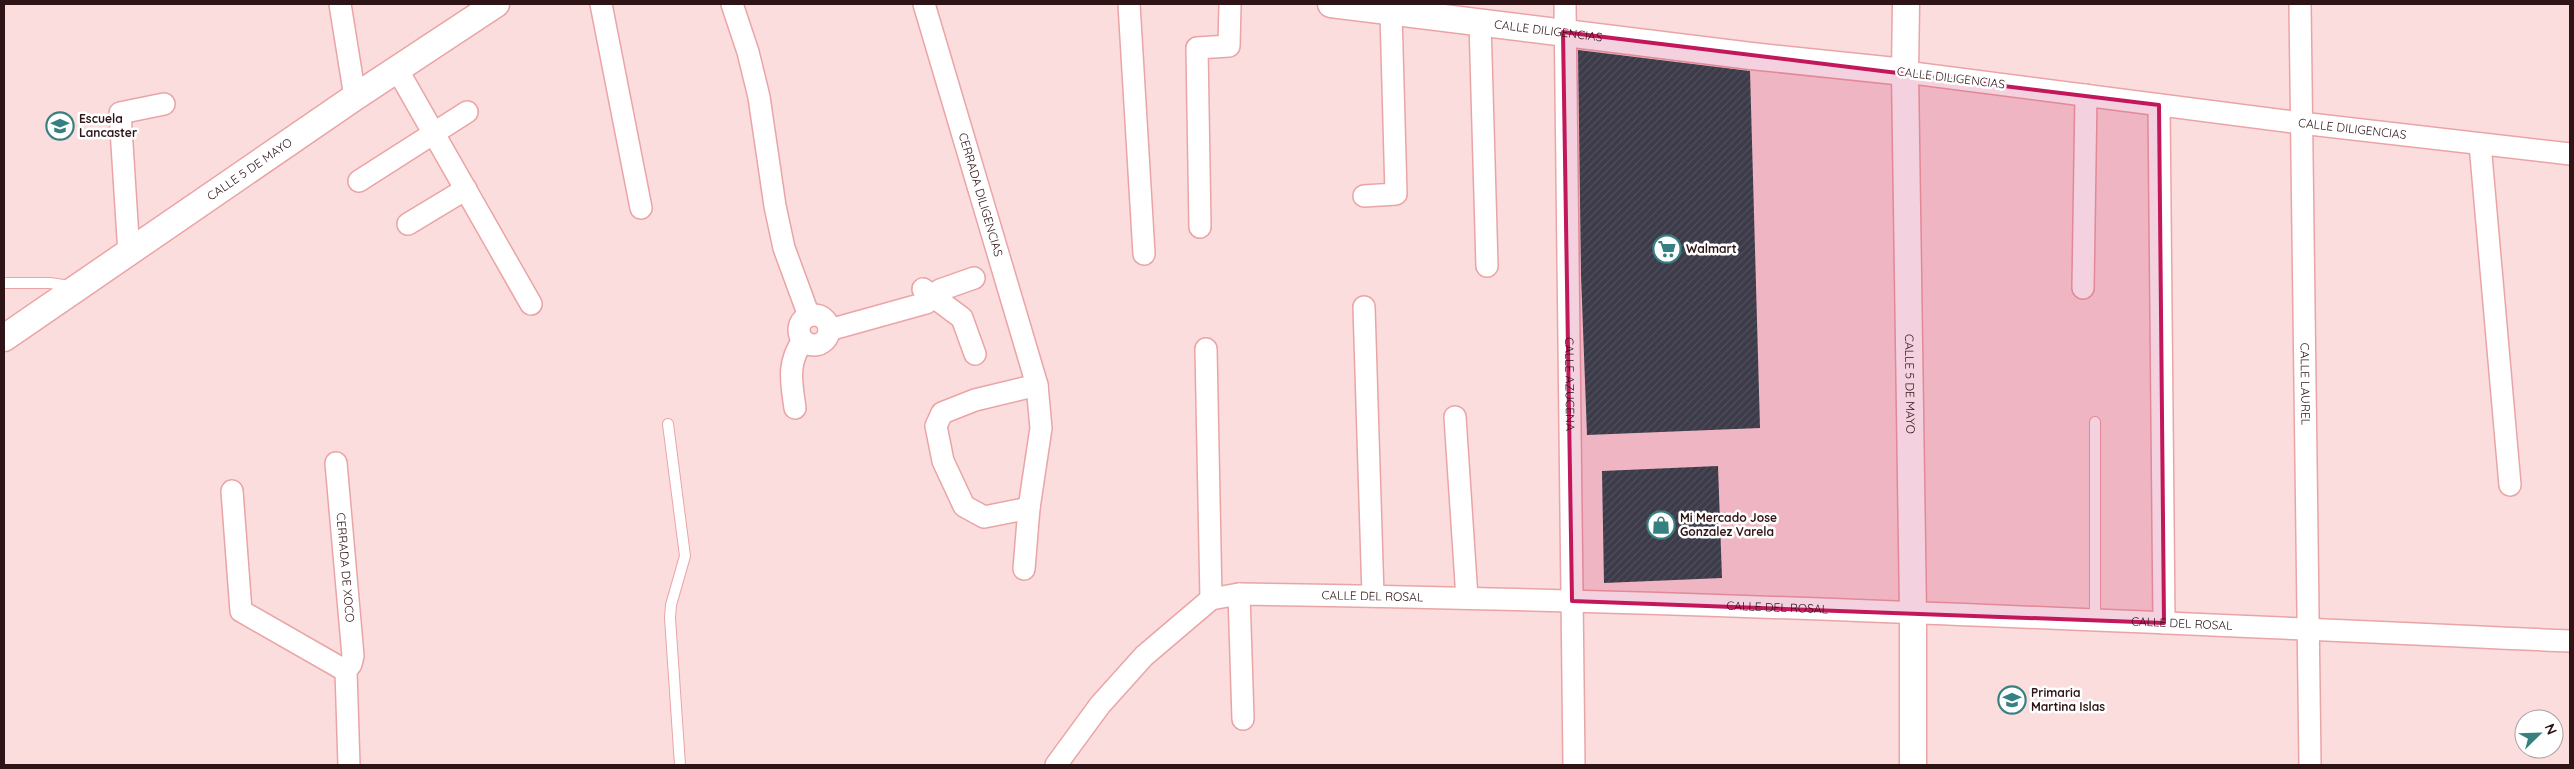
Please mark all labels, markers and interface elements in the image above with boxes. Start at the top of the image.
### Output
street label: CALLE DILIGENCIAS [1493,16,1604,45]
street label: CALLE DILIGENCIAS [1896,63,2006,92]
school or university icon: Escuela Lancaster [45,111,75,141]
place label: Escuela Lancaster [79,111,137,140]
street label: CALLE DILIGENCIAS [2298,115,2408,142]
street label: CERRADA DILIGENCIAS [956,131,1007,259]
street label: CALLE 5 DE MAYO [204,134,295,203]
supermarket icon: Walmart [1652,234,1682,264]
place label: Walmart [1686,241,1737,256]
street label: CALLE 5 DE MAYO [1902,334,1918,434]
street label: CALLE AZUCENA [1562,337,1578,431]
street label: CALLE LAUREL [2297,343,2314,426]
shop icon: Mi Mercado Jose Gonzalez Varela [1646,510,1676,540]
place label: Mi Mercado Jose Gonzalez Varela [1680,510,1777,539]
street label: CERRADA DE XOCO [333,512,358,623]
street label: CALLE DEL ROSAL [1321,587,1424,604]
street label: CALLE DEL ROSAL [1726,598,1829,616]
street label: CALLE DEL ROSAL [2131,613,2234,633]
school or university icon: Primaria Martina Islas [1997,685,2027,715]
place label: Primaria Martina Islas [2031,685,2105,714]
north arrow [2514,709,2564,759]
text: N [2541,721,2561,737]

